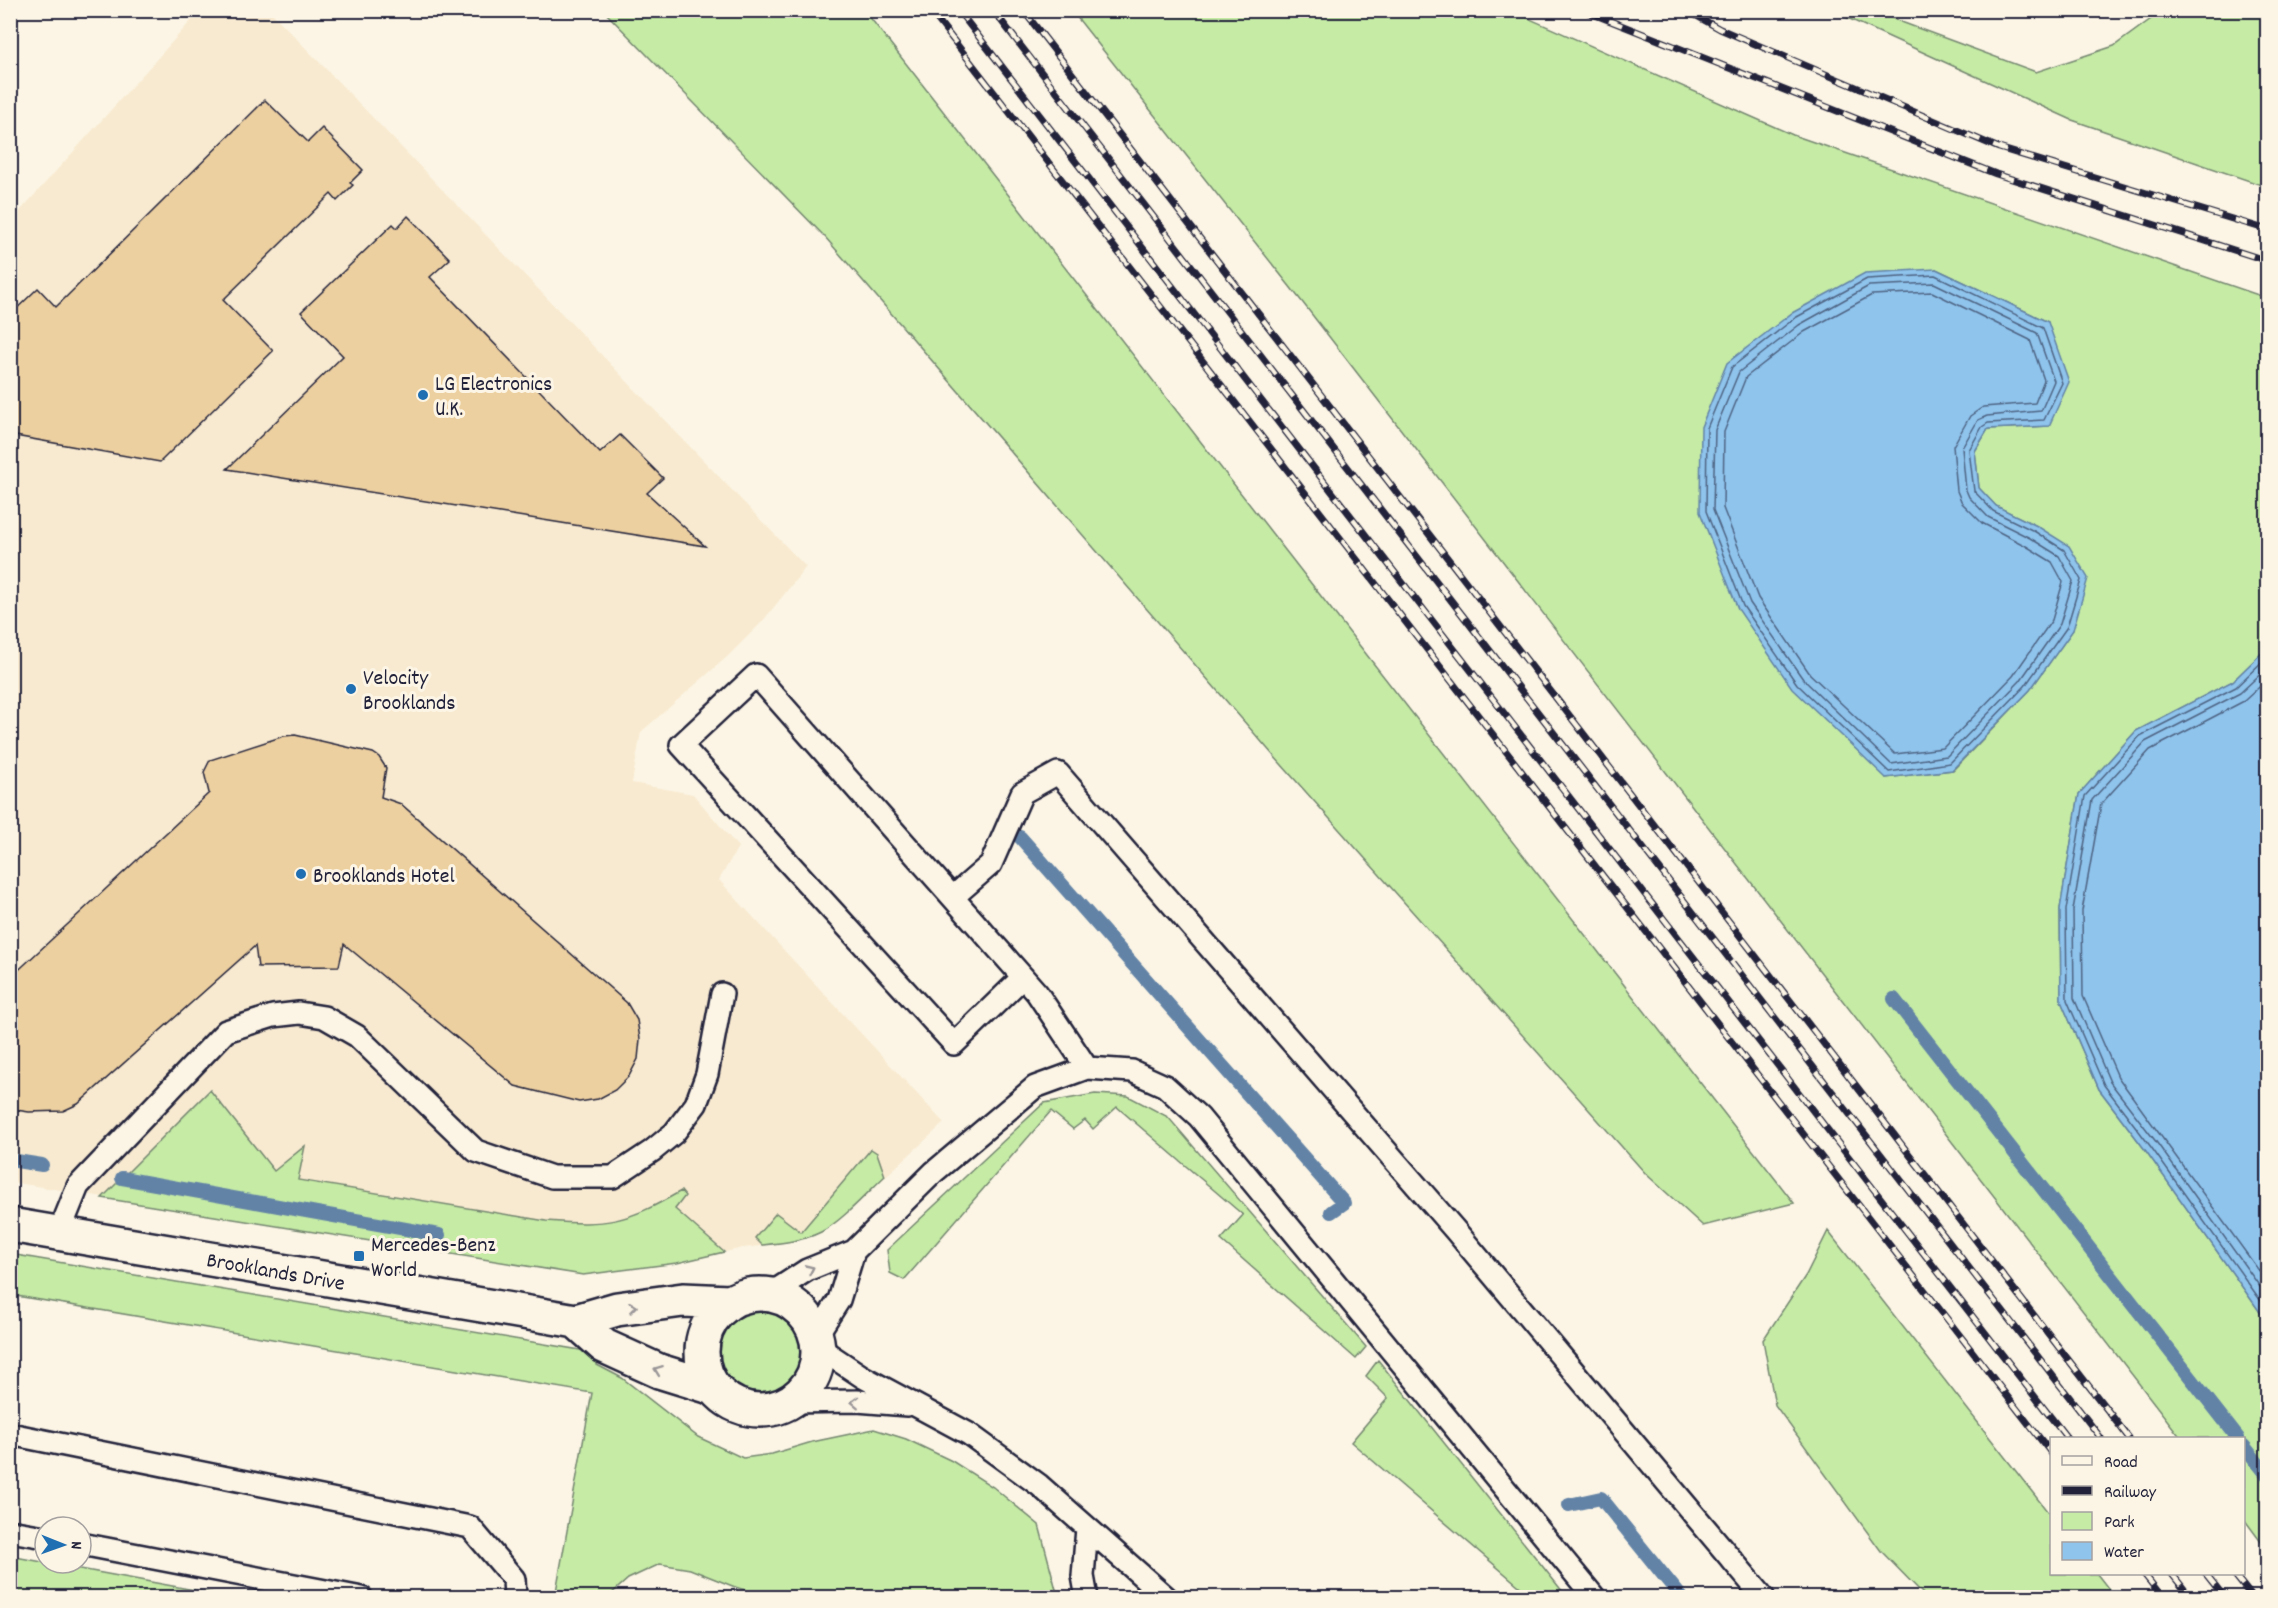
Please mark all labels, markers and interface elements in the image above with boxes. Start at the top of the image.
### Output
place label: LG Electronics U.K. [435,370,552,426]
marker: LG Electronics U.K. [416,388,430,402]
place label: Velocity Brooklands [363,664,456,720]
marker: Velocity Brooklands [344,682,358,696]
place label: Brooklands Hotel [313,862,455,893]
marker: Brooklands Hotel [294,867,308,881]
place label: Mercedes-Benz World [371,1231,496,1287]
street label: Brooklands Drive [204,1246,347,1301]
marker: Mercedes-Benz World [352,1249,366,1263]
one-way arrow [804,1265,815,1277]
one-way arrow [628,1301,637,1313]
one-way arrow [654,1365,665,1377]
one-way arrow [851,1396,860,1408]
legend [2050,1437,2245,1575]
text: Road [2104,1451,2138,1476]
text: Railway [2104,1481,2157,1506]
text: Park [2104,1511,2135,1536]
north arrow [33,1515,93,1575]
text: N [64,1541,87,1549]
text: Water [2104,1541,2144,1566]

